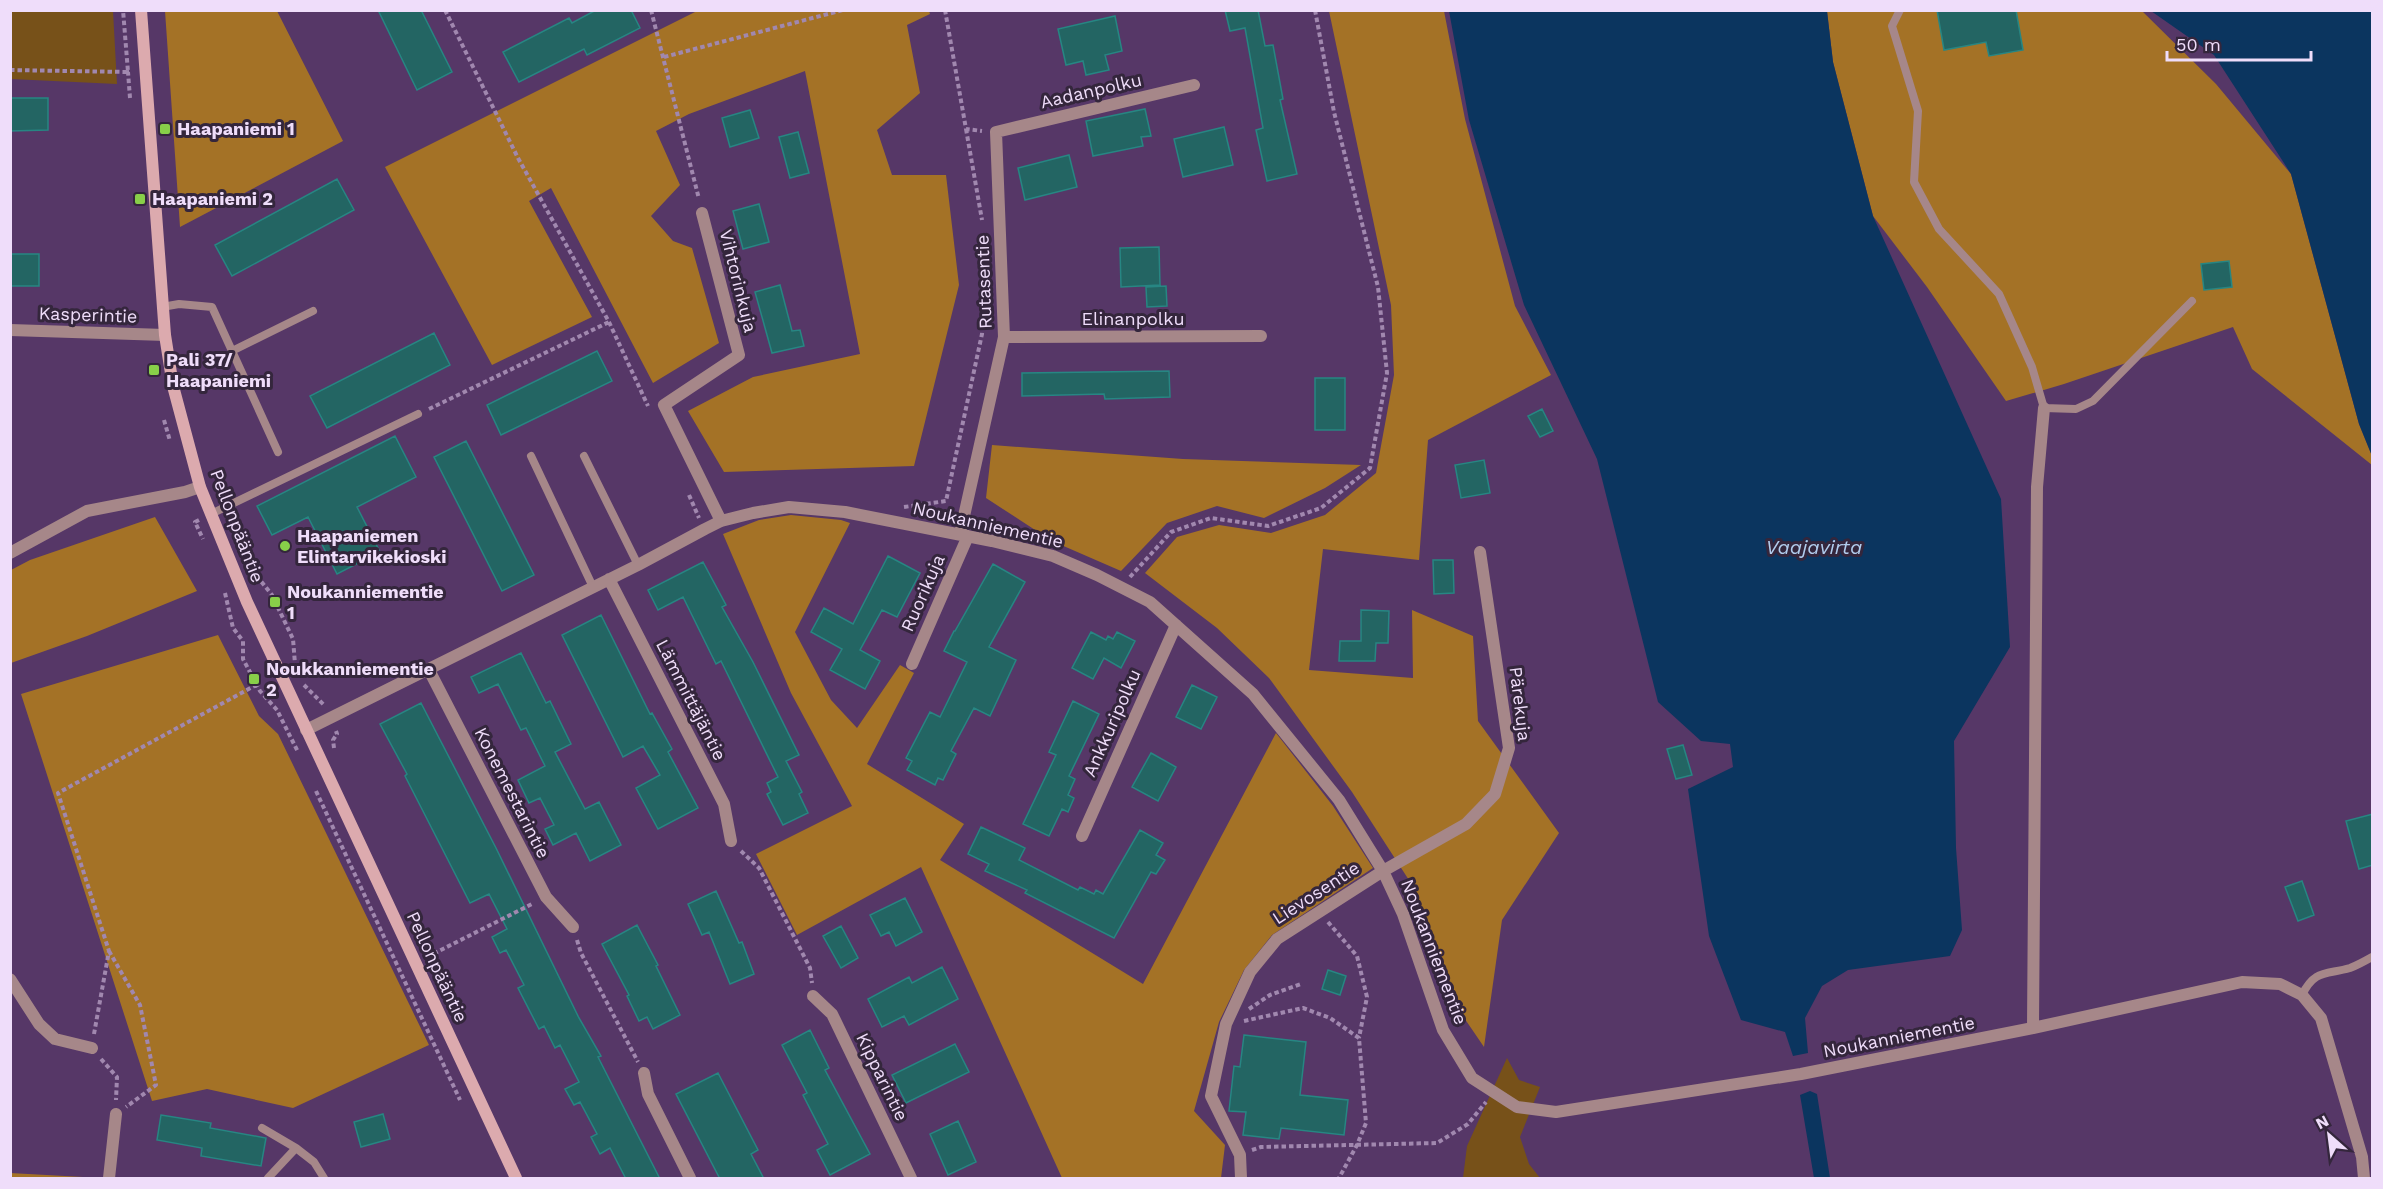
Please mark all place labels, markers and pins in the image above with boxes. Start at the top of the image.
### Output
place label: Haapaniemi 1 [177,118,295,139]
marker: Haapaniemi 1 [158,122,172,136]
place label: Haapaniemi 2 [152,188,273,209]
marker: Haapaniemi 2 [133,192,147,206]
place label: Pali 37/ Haapaniemi [166,349,271,391]
marker: Pali 37/ Haapaniemi [147,363,161,377]
place label: Haapaniemen Elintarvikekioski [297,525,446,567]
marker: Haapaniemen Elintarvikekioski [278,539,292,553]
place label: Noukanniementie 1 [287,581,444,623]
marker: Noukanniementie 1 [268,595,282,609]
place label: Noukkanniementie 2 [266,658,434,700]
marker: Noukkanniementie 2 [247,672,261,686]

